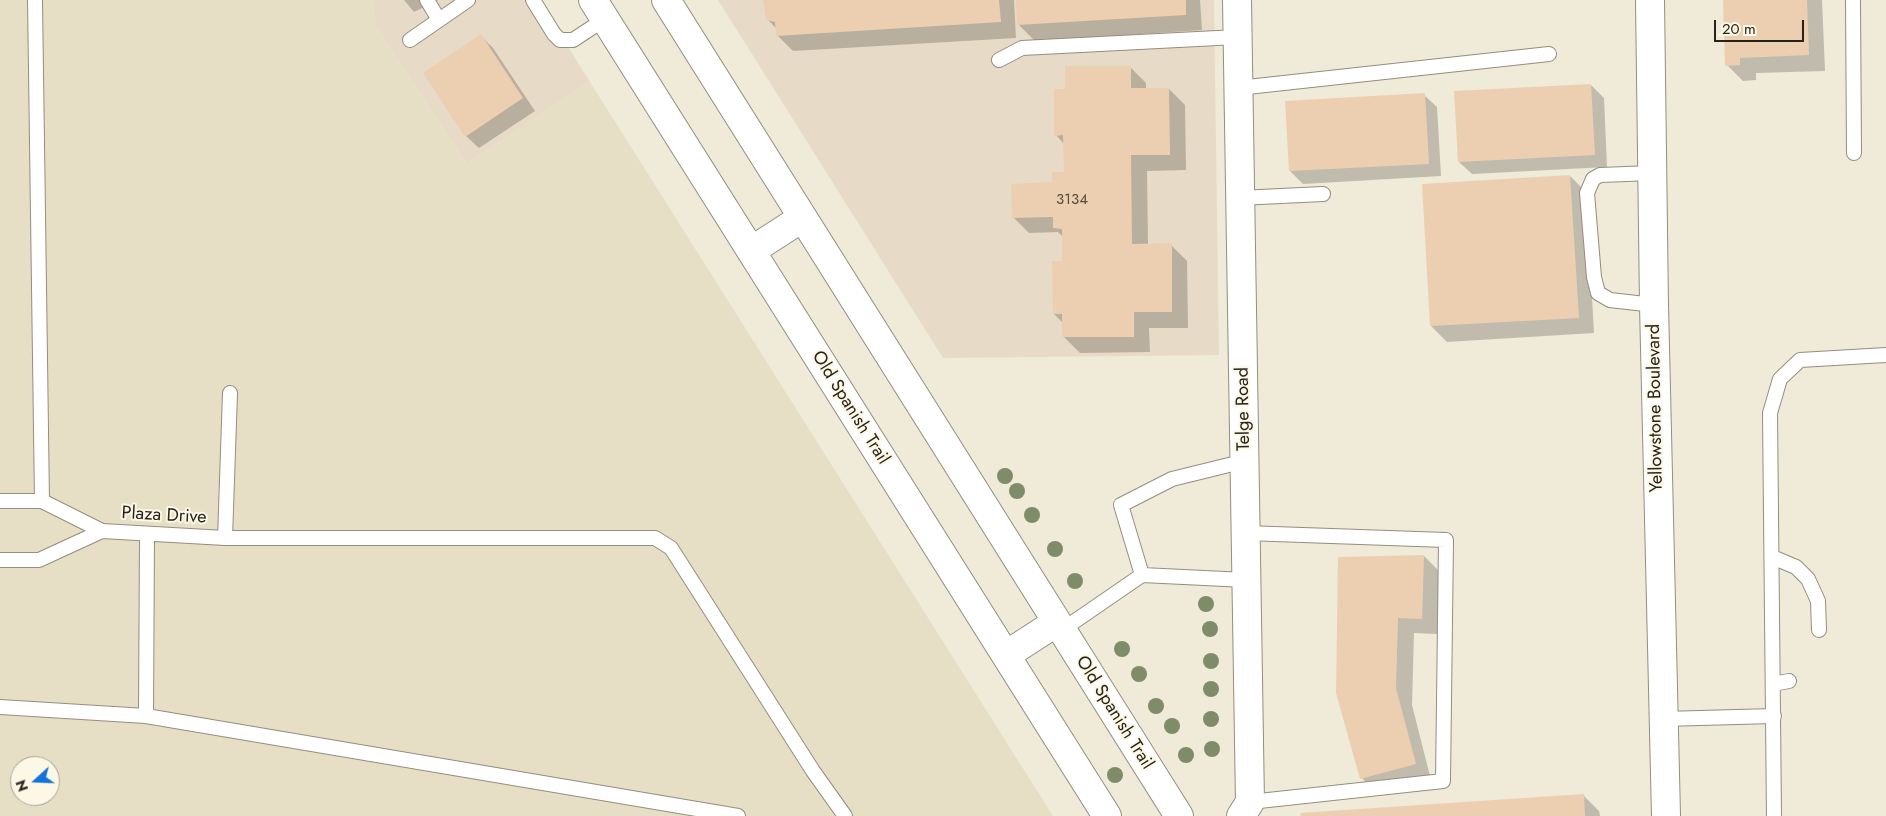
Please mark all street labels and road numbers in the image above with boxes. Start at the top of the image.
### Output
street label: Yellowstone Boulevard [1644,324,1668,492]
street label: Old Spanish Trail [806,347,894,469]
street label: Telge Road [1232,367,1256,451]
street label: Plaza Drive [121,503,207,529]
street label: Old Spanish Trail [1070,652,1158,774]

